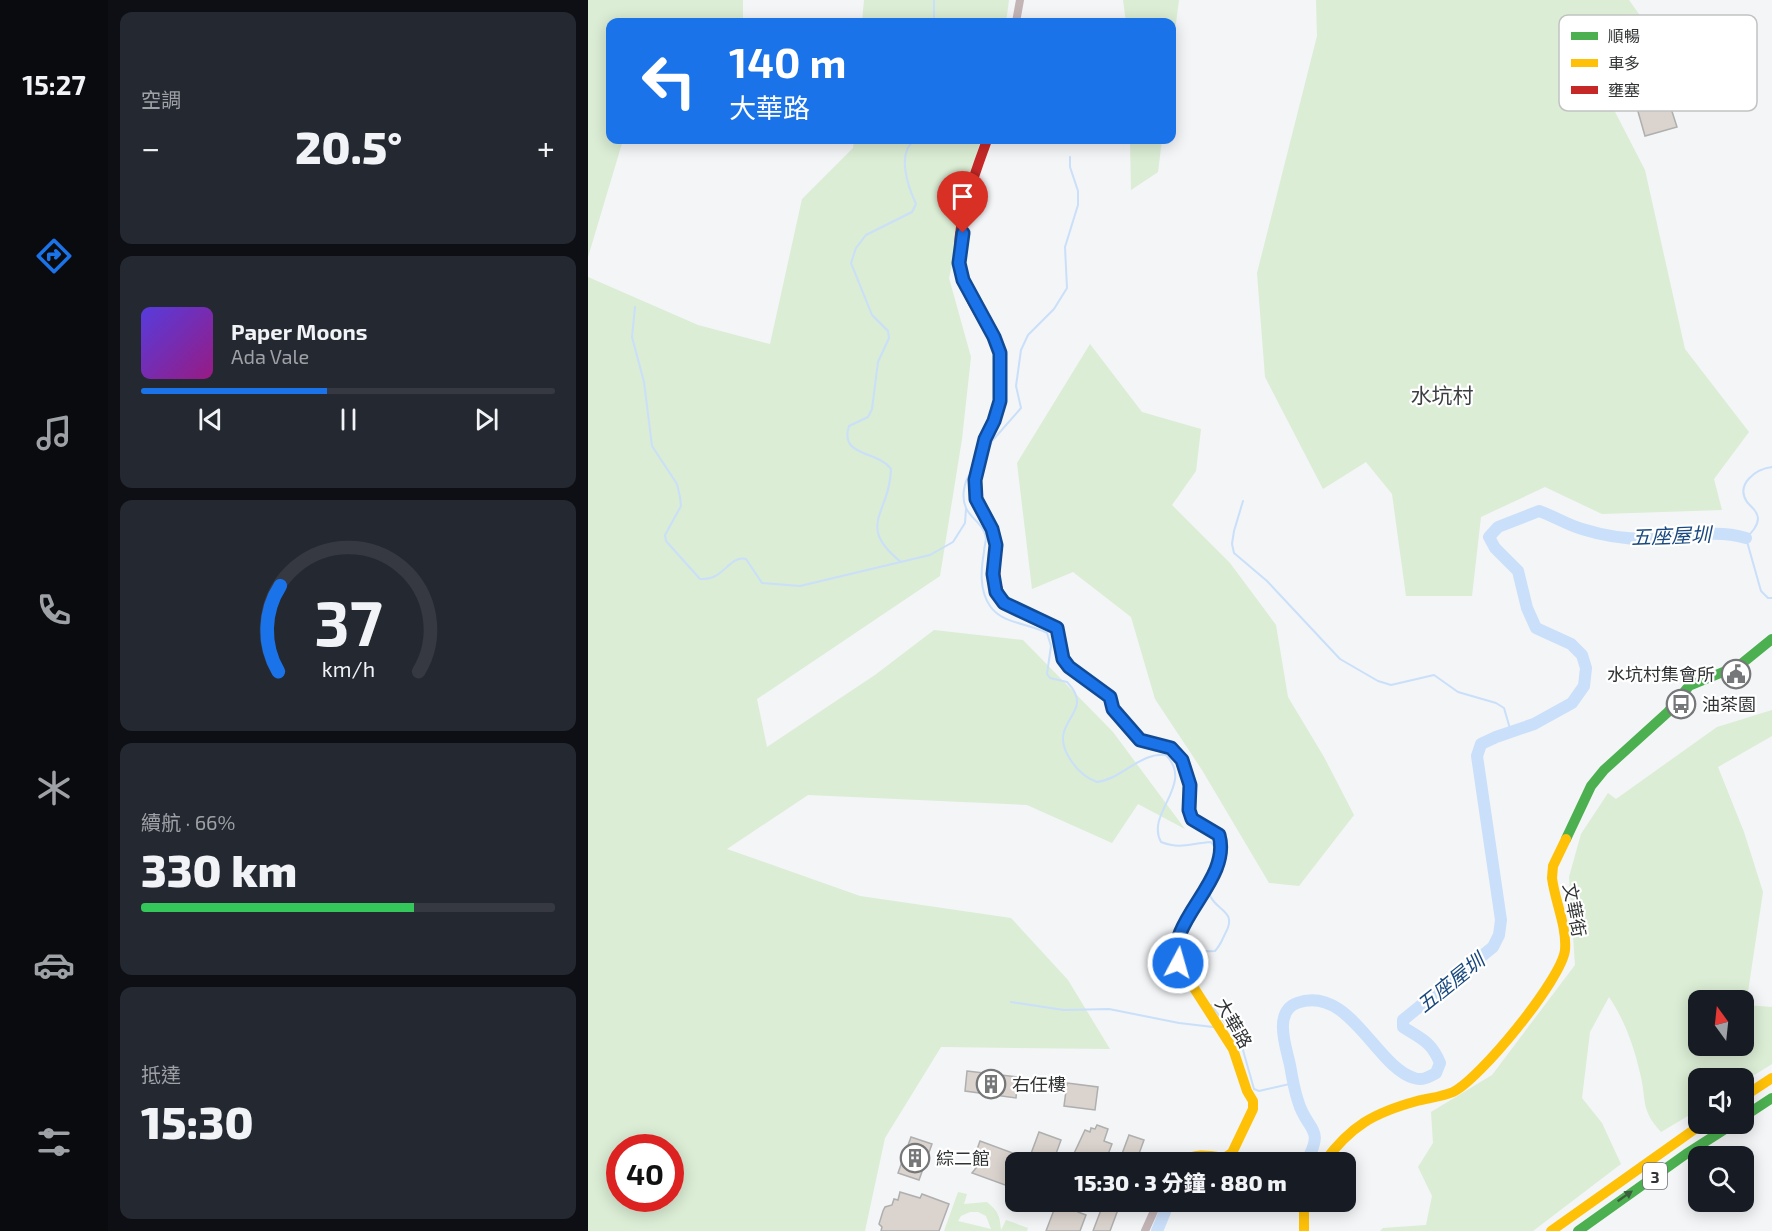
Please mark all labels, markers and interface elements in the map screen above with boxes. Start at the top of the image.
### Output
legend [1559,15,1757,111]
text: 順暢 [1608,26,1640,45]
text: 140 m [729,36,846,86]
icon: left [630,42,708,120]
text: 車多 [1608,53,1640,72]
text: 15:27 [22,68,86,100]
text: 壅塞 [1608,80,1640,99]
text: 空調 [141,87,181,111]
text: 大華路 [729,91,810,123]
text: 20.5° [295,119,402,173]
text: − [141,127,160,167]
text: + [537,127,555,167]
pin [937,171,988,233]
icon: arrive [946,180,979,213]
icon: directions [33,235,75,277]
text: Paper Moons [231,318,367,344]
text: Ada Vale [231,344,309,368]
district label: 水坑村 [1411,382,1474,407]
icon: previous [194,403,227,436]
icon: pause [332,403,365,436]
icon: next [470,403,503,436]
icon: music [33,412,75,454]
water label: 五座屋圳 [1631,522,1714,548]
text: 37 [314,585,382,660]
icon: phone [33,589,75,631]
text: km/h [321,657,375,682]
public building icon: 水坑村集會所 [1720,658,1752,690]
place label: 水坑村集會所 [1607,663,1715,685]
bus stop icon: 油茶園 [1665,688,1697,720]
place label: 油茶園 [1702,693,1756,715]
icon: climate [33,767,75,809]
text: 續航 · 66% [141,810,235,834]
text: 330 km [141,842,297,896]
street label: 文華街 [1559,881,1591,939]
position arrow [1146,931,1210,995]
icon: car [33,944,75,986]
water label: 五座屋圳 [1411,946,1491,1016]
north arrow [1688,990,1754,1056]
map controls [1688,990,1754,1212]
street label: 大華路 [1211,994,1257,1052]
text: 抵達 [141,1062,181,1086]
building icon: 右任樓 [975,1068,1007,1100]
button: sound [1688,1068,1754,1134]
place label: 右任樓 [1012,1073,1066,1095]
text: 15:30 [141,1094,253,1148]
icon: filters [33,1121,75,1163]
speed limit sign: 40 [606,1134,684,1212]
building icon: 綜二館 [899,1142,931,1174]
button: search [1688,1146,1754,1212]
place label: 綜二館 [936,1147,990,1169]
road number: 3 [1643,1163,1667,1189]
text: 15:30 · 3 分鐘 · 880 m [1074,1169,1287,1195]
one-way arrow [1617,1190,1633,1202]

